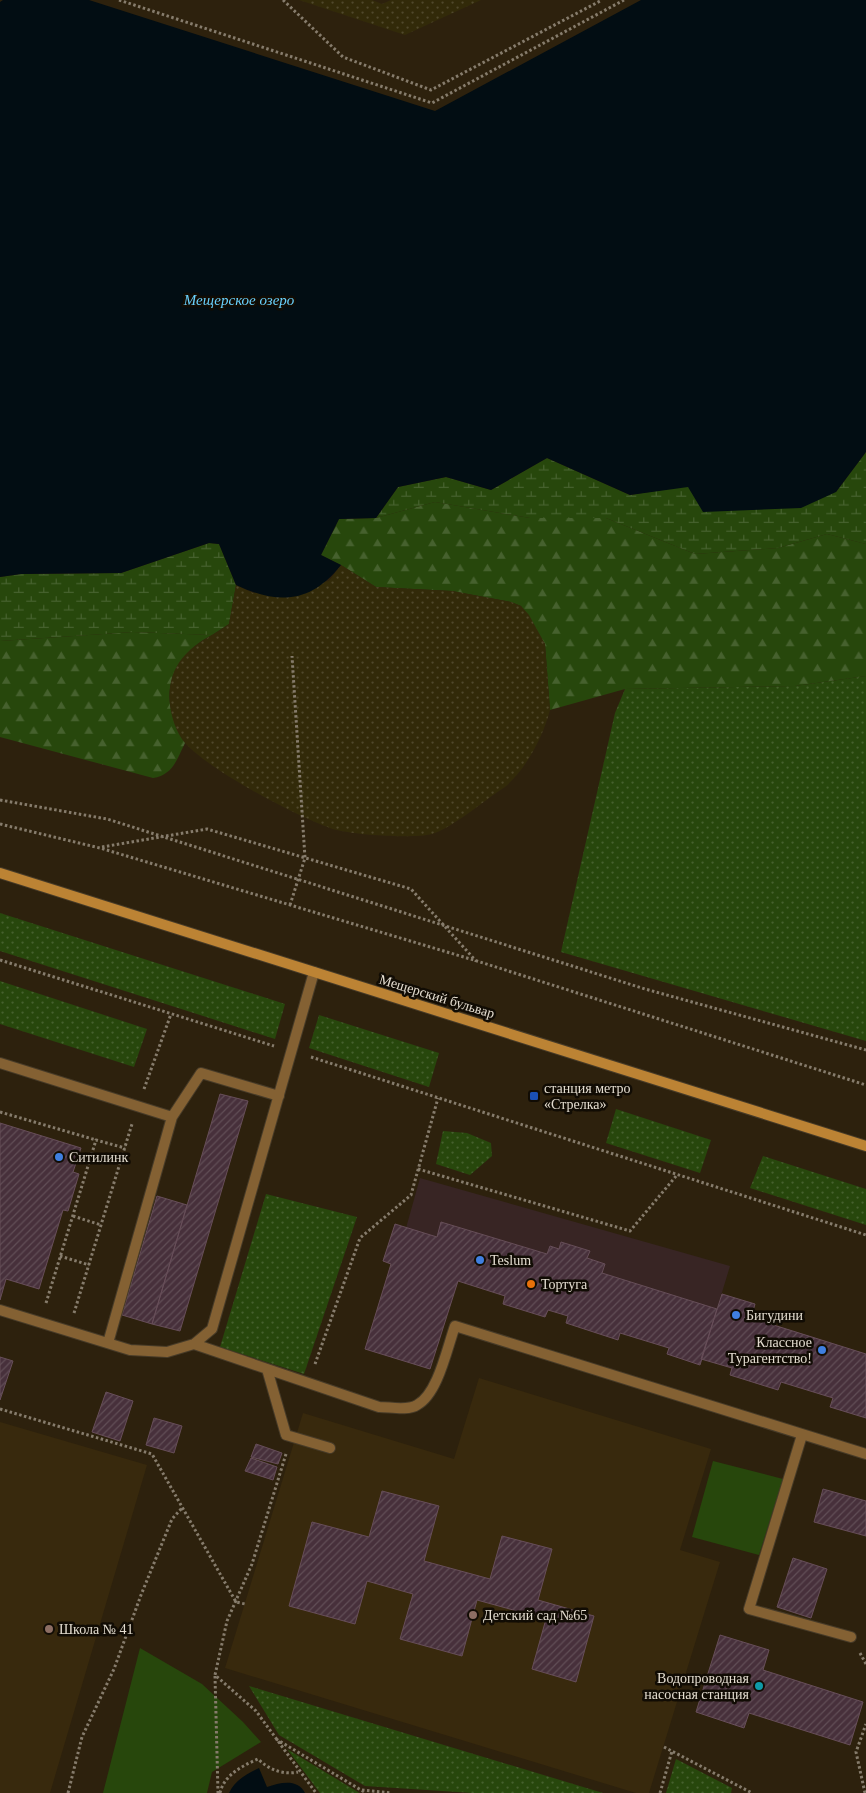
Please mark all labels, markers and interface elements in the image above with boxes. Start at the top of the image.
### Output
water label: Мещерское озеро [183,292,295,308]
street label: Мещерский бульвар [377,972,496,1021]
place label: станция метро «Стрелка» [544,1081,631,1112]
marker: станция метро «Стрелка» [528,1090,540,1102]
place label: Ситилинк [69,1150,128,1165]
marker: Ситилинк [53,1151,65,1163]
place label: Teslum [490,1253,531,1268]
marker: Teslum [474,1254,486,1266]
place label: Тортуга [541,1277,588,1292]
marker: Тортуга [525,1278,537,1290]
place label: Бигудини [746,1308,803,1323]
marker: Бигудини [730,1309,742,1321]
place label: Классное Турагентство! [728,1335,812,1366]
marker: Классное Турагентство! [816,1344,828,1356]
place label: Детский сад №65 [483,1608,587,1623]
marker: Детский сад №65 [467,1609,479,1621]
place label: Школа № 41 [59,1622,134,1637]
marker: Школа № 41 [43,1623,55,1635]
place label: Водопроводная насосная станция [644,1671,750,1702]
marker: Водопроводная насосная станция [753,1680,765,1692]

